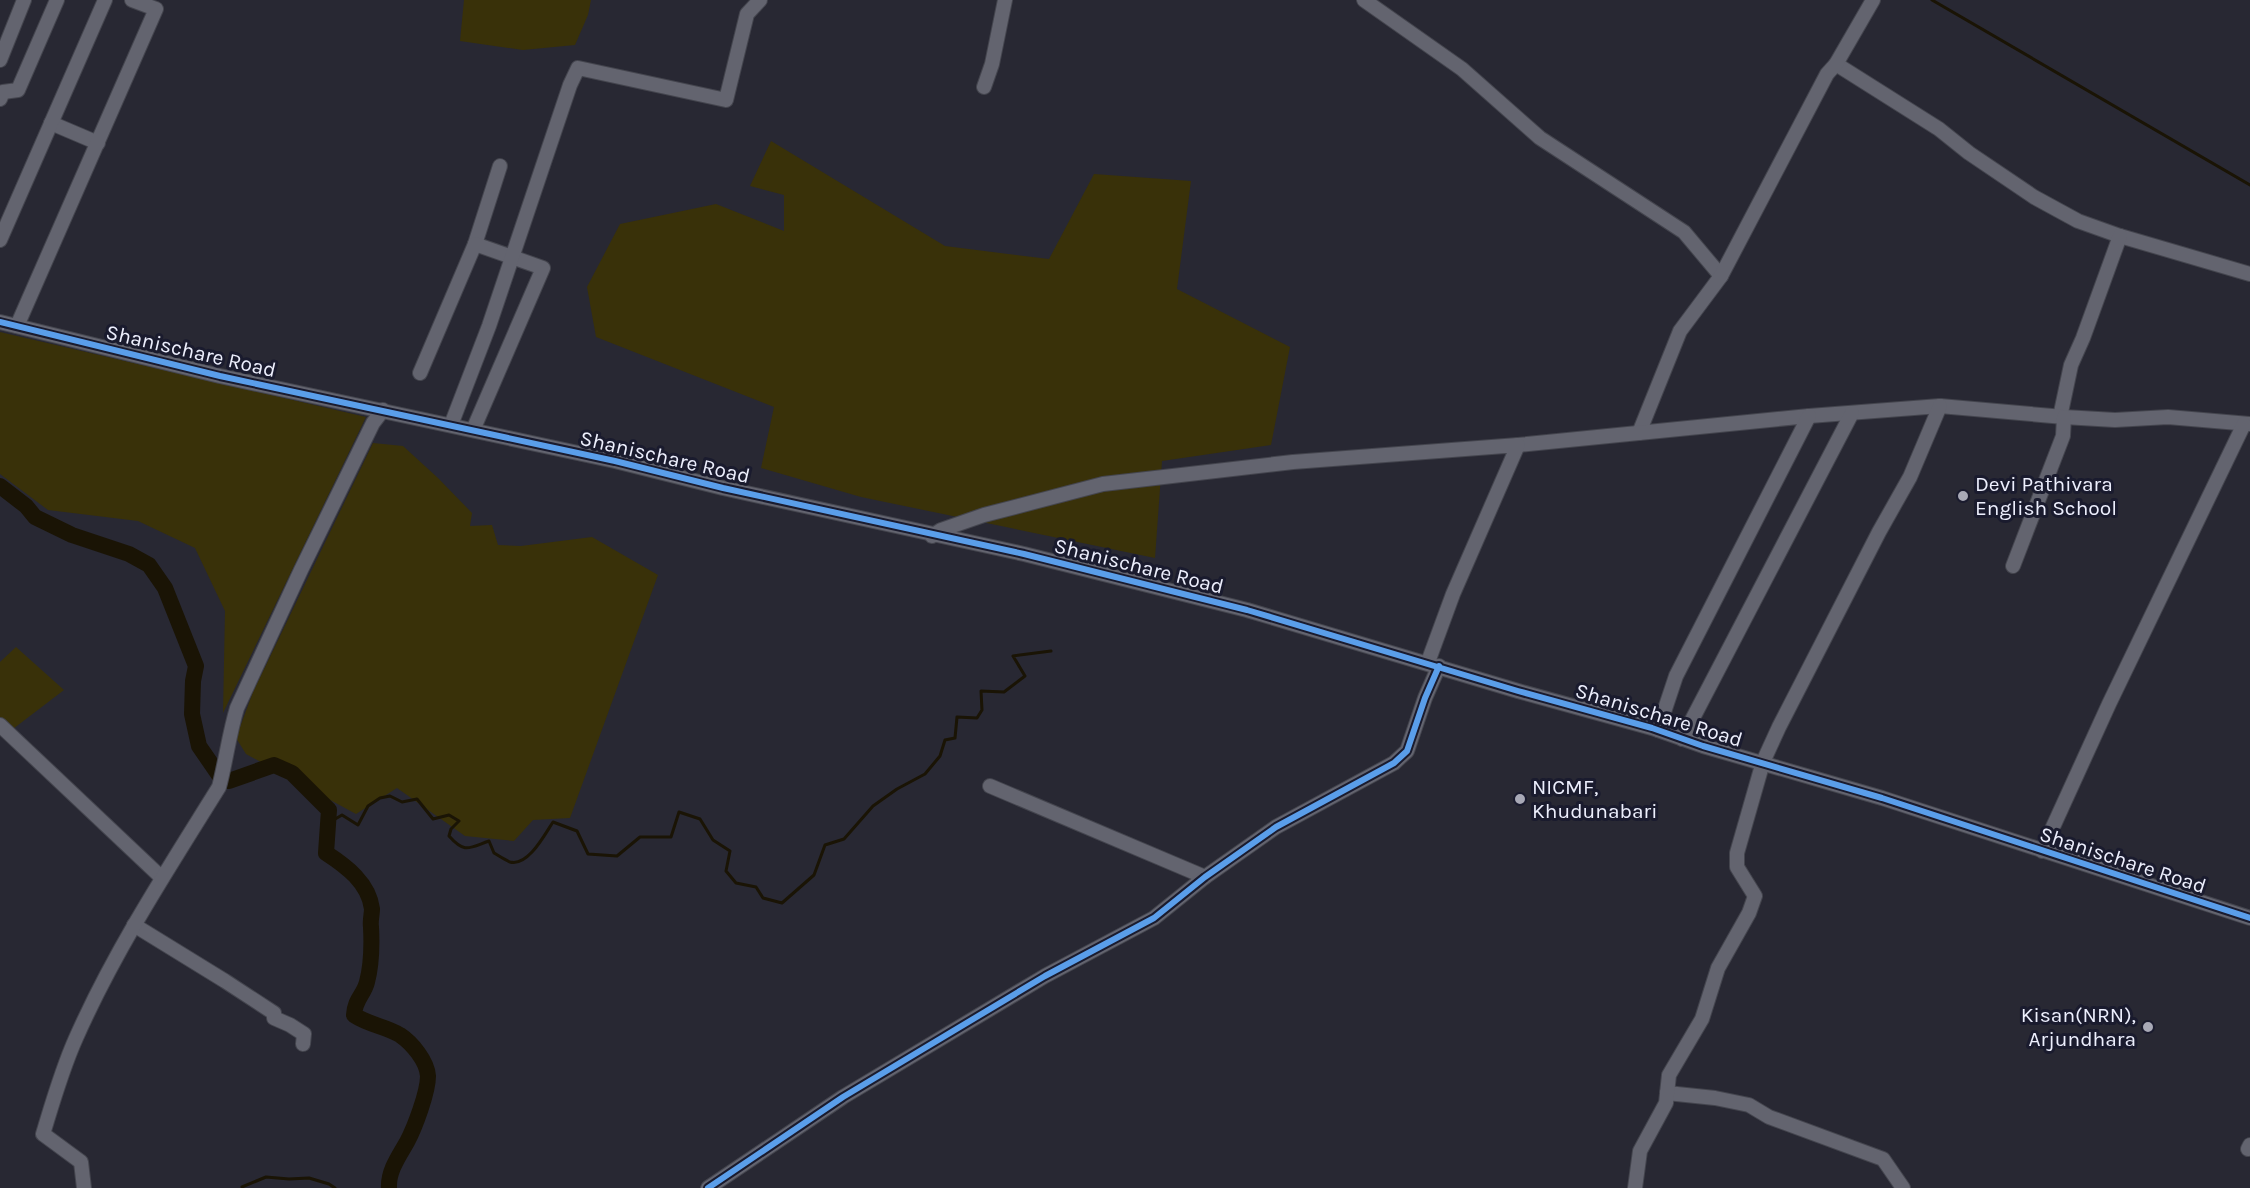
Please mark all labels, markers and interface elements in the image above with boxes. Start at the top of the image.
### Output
street label: Shanischare Road [104,320,278,382]
street label: Shanischare Road [578,426,752,488]
place label: Devi Pathivara English School [1975,472,2117,520]
marker: Devi Pathivara English School [1956,489,1970,503]
street label: Shanischare Road [1052,533,1226,599]
street label: Shanischare Road [1572,678,1746,752]
place label: NICMF, Khudunabari [1532,775,1657,823]
marker: NICMF, Khudunabari [1513,792,1527,806]
street label: Shanischare Road [2037,822,2209,898]
place label: Kisan(NRN), Arjundhara [2021,1003,2136,1051]
marker: Kisan(NRN), Arjundhara [2141,1020,2155,1034]

